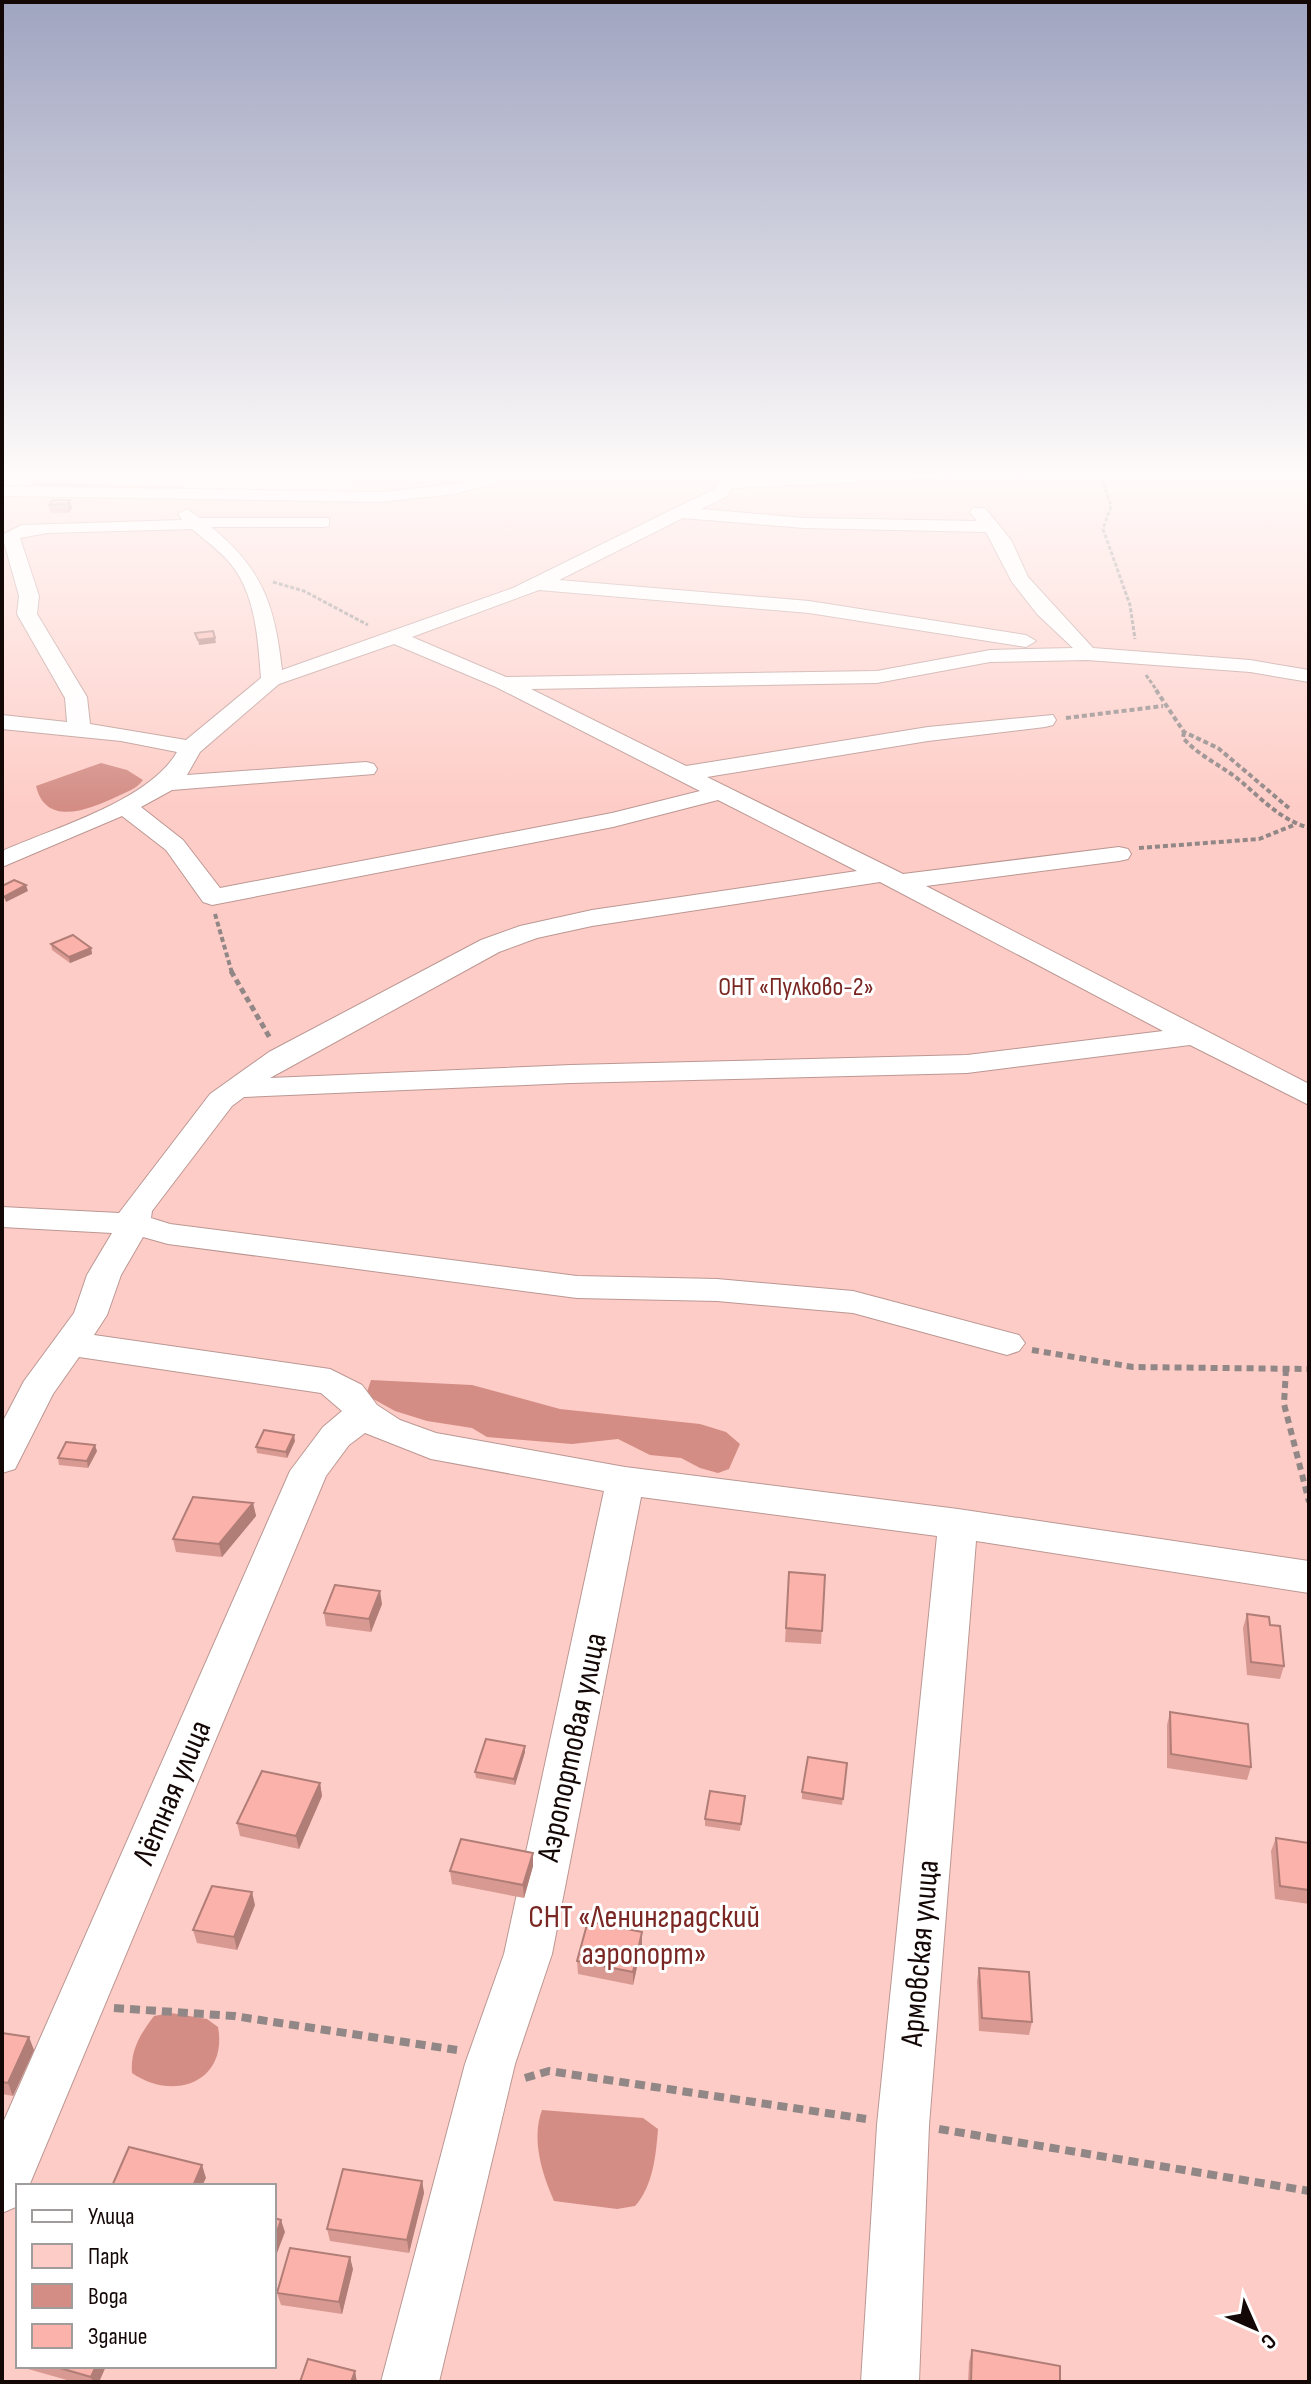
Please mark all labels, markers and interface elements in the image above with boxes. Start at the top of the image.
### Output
park label: ОНТ «Пулково-2» [718,972,874,1003]
street label: Аэропортовая улица [529,1630,616,1866]
street label: Лётная улица [124,1714,220,1872]
street label: Армовская улица [893,1858,948,2049]
park label: СНТ «Ленинградский аэропорт» [528,1898,760,1974]
legend [16,2184,276,2368]
text: Улица [88,2202,134,2231]
text: Парк [88,2242,129,2271]
text: Вода [88,2282,128,2311]
north arrow [1215,2288,1295,2368]
text: Здание [88,2322,147,2351]
text: С [1255,2328,1282,2355]

